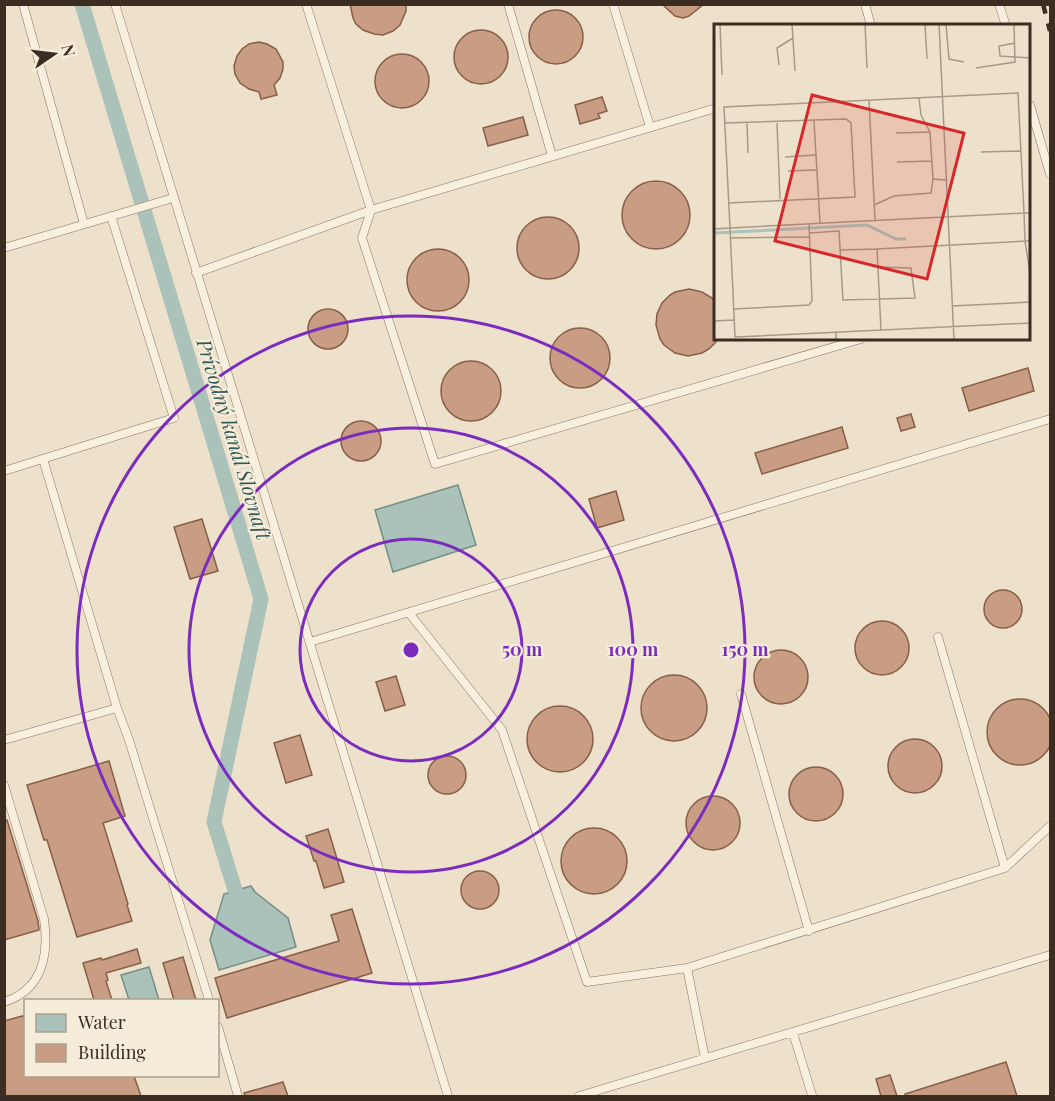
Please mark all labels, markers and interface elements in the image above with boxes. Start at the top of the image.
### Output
north arrow [24,24,84,84]
inset map [714,24,1031,340]
text: N [57,42,81,59]
water label: Prívodný kanál Slovnaft [191,334,279,544]
text: 50 m [502,637,543,661]
text: 100 m [608,637,659,661]
text: 150 m [721,637,769,661]
centre of rings [401,640,421,660]
legend [24,999,219,1077]
text: Water [77,1010,126,1034]
text: Building [78,1040,146,1064]

